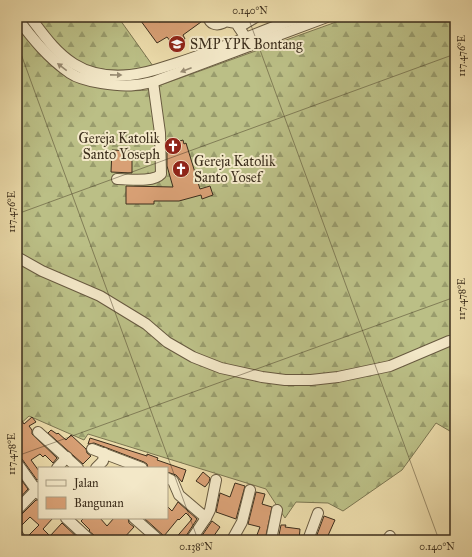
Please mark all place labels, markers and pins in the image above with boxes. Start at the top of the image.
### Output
school or university icon: SMP YPK Bontang [167,34,187,54]
place label: SMP YPK Bontang [190,36,303,53]
place label: Gereja Katolik Santo Yoseph [79,130,160,163]
church icon: Gereja Katolik Santo Yoseph [163,136,183,156]
place label: Gereja Katolik Santo Yosef [194,153,276,186]
church icon: Gereja Katolik Santo Yosef [171,159,191,179]

